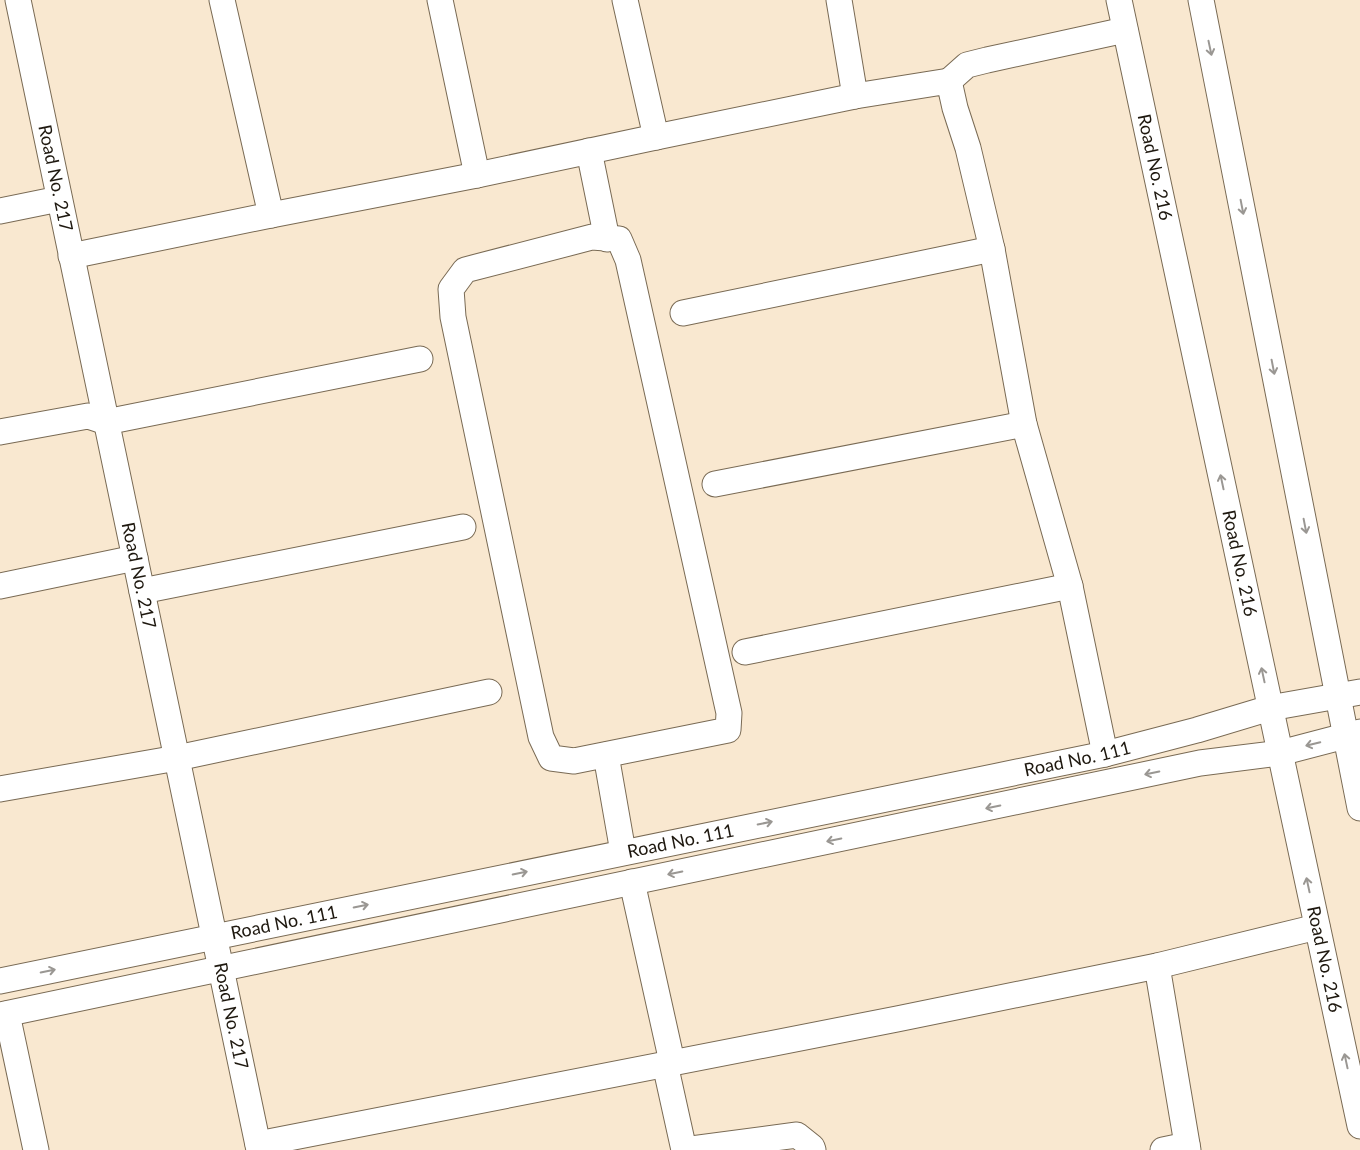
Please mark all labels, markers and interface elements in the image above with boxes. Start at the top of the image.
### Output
one-way arrow [1205,39,1215,55]
street label: Road No. 216 [1134,112,1178,222]
street label: Road No. 217 [34,123,78,233]
one-way arrow [1237,199,1247,215]
one-way arrow [1269,358,1279,374]
one-way arrow [1217,474,1226,490]
street label: Road No. 216 [1218,508,1263,618]
one-way arrow [1301,518,1310,534]
street label: Road No. 217 [118,520,161,631]
one-way arrow [1258,667,1267,683]
street label: Road No. 111 [1022,736,1133,780]
one-way arrow [1305,740,1321,750]
one-way arrow [1145,769,1161,778]
one-way arrow [986,802,1002,812]
street label: Road No. 111 [625,818,736,862]
one-way arrow [757,818,773,828]
one-way arrow [826,836,842,845]
one-way arrow [512,868,528,878]
one-way arrow [667,869,683,879]
one-way arrow [1303,878,1312,894]
street label: Road No. 111 [229,900,339,943]
one-way arrow [353,901,369,910]
street label: Road No. 216 [1303,904,1347,1014]
street label: Road No. 217 [210,960,254,1071]
one-way arrow [39,966,55,975]
one-way arrow [1341,1054,1350,1070]

